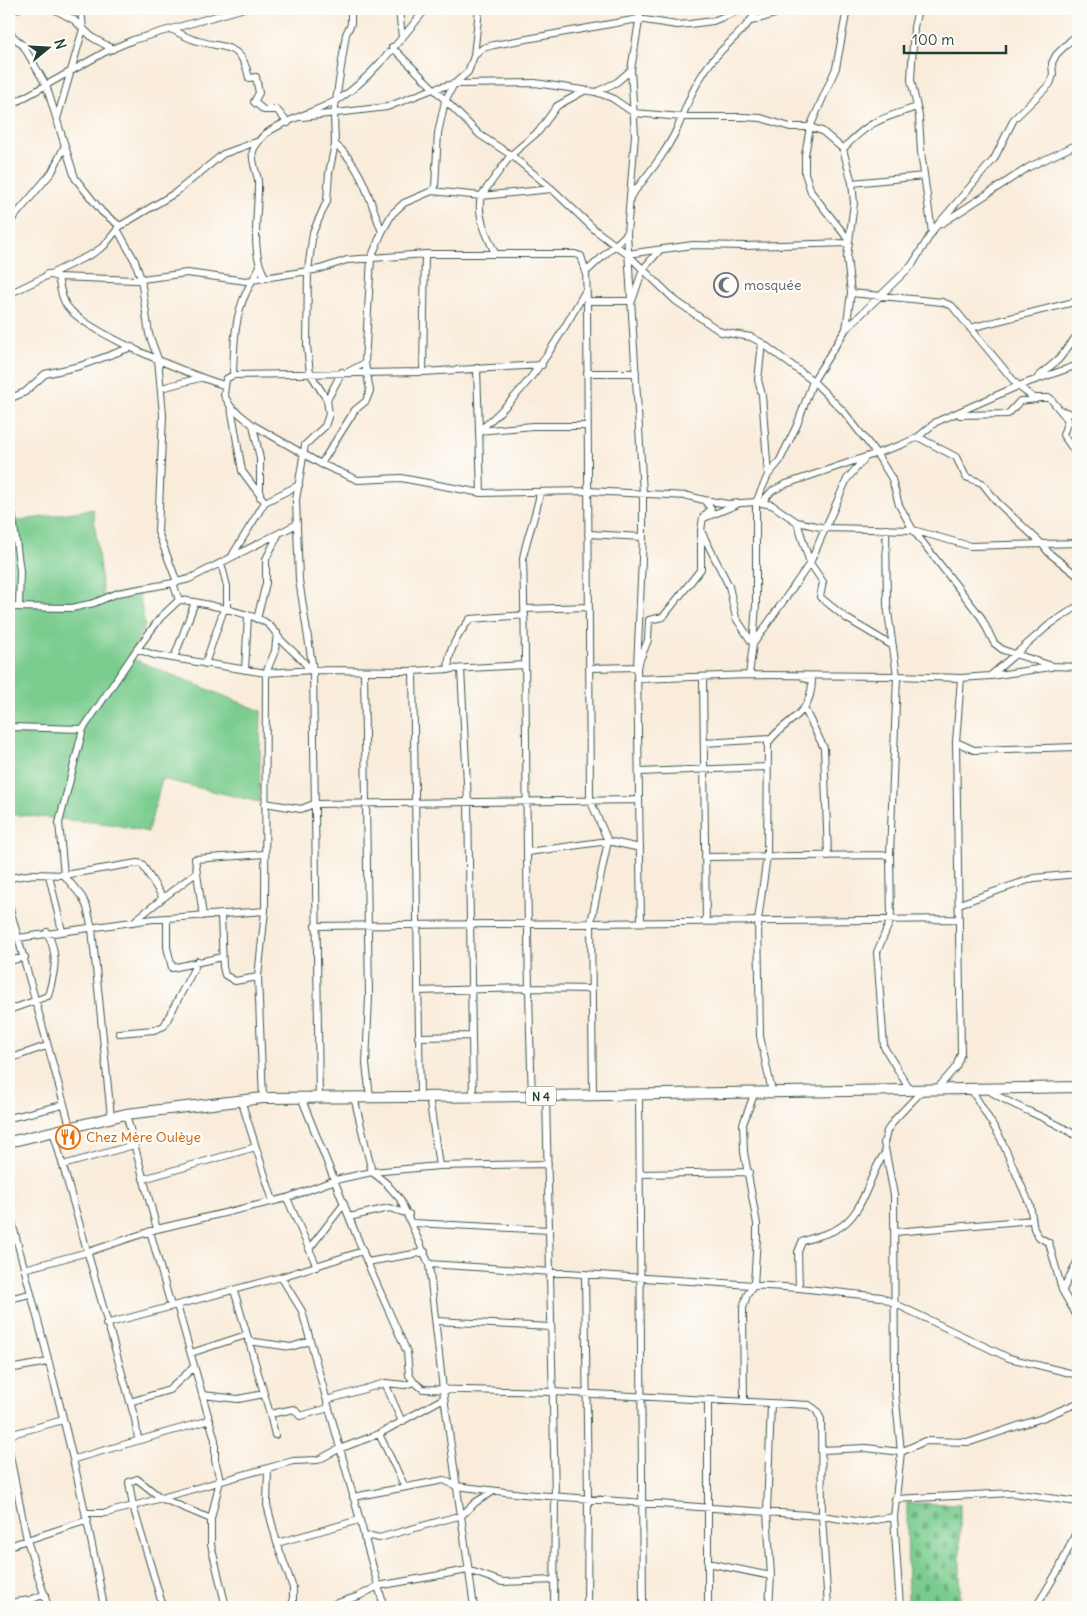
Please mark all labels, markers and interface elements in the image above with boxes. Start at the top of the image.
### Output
north arrow [22,22,72,72]
scale bar [904,22,1007,54]
text: 100 m [912,30,954,49]
text: N [50,37,70,51]
mosque icon: mosquée [713,272,739,298]
place label: mosquée [744,276,801,294]
road number: N 4 [526,1086,556,1106]
restaurant icon: Chez Mère Oulèye [55,1124,81,1150]
place label: Chez Mère Oulèye [86,1128,201,1146]

